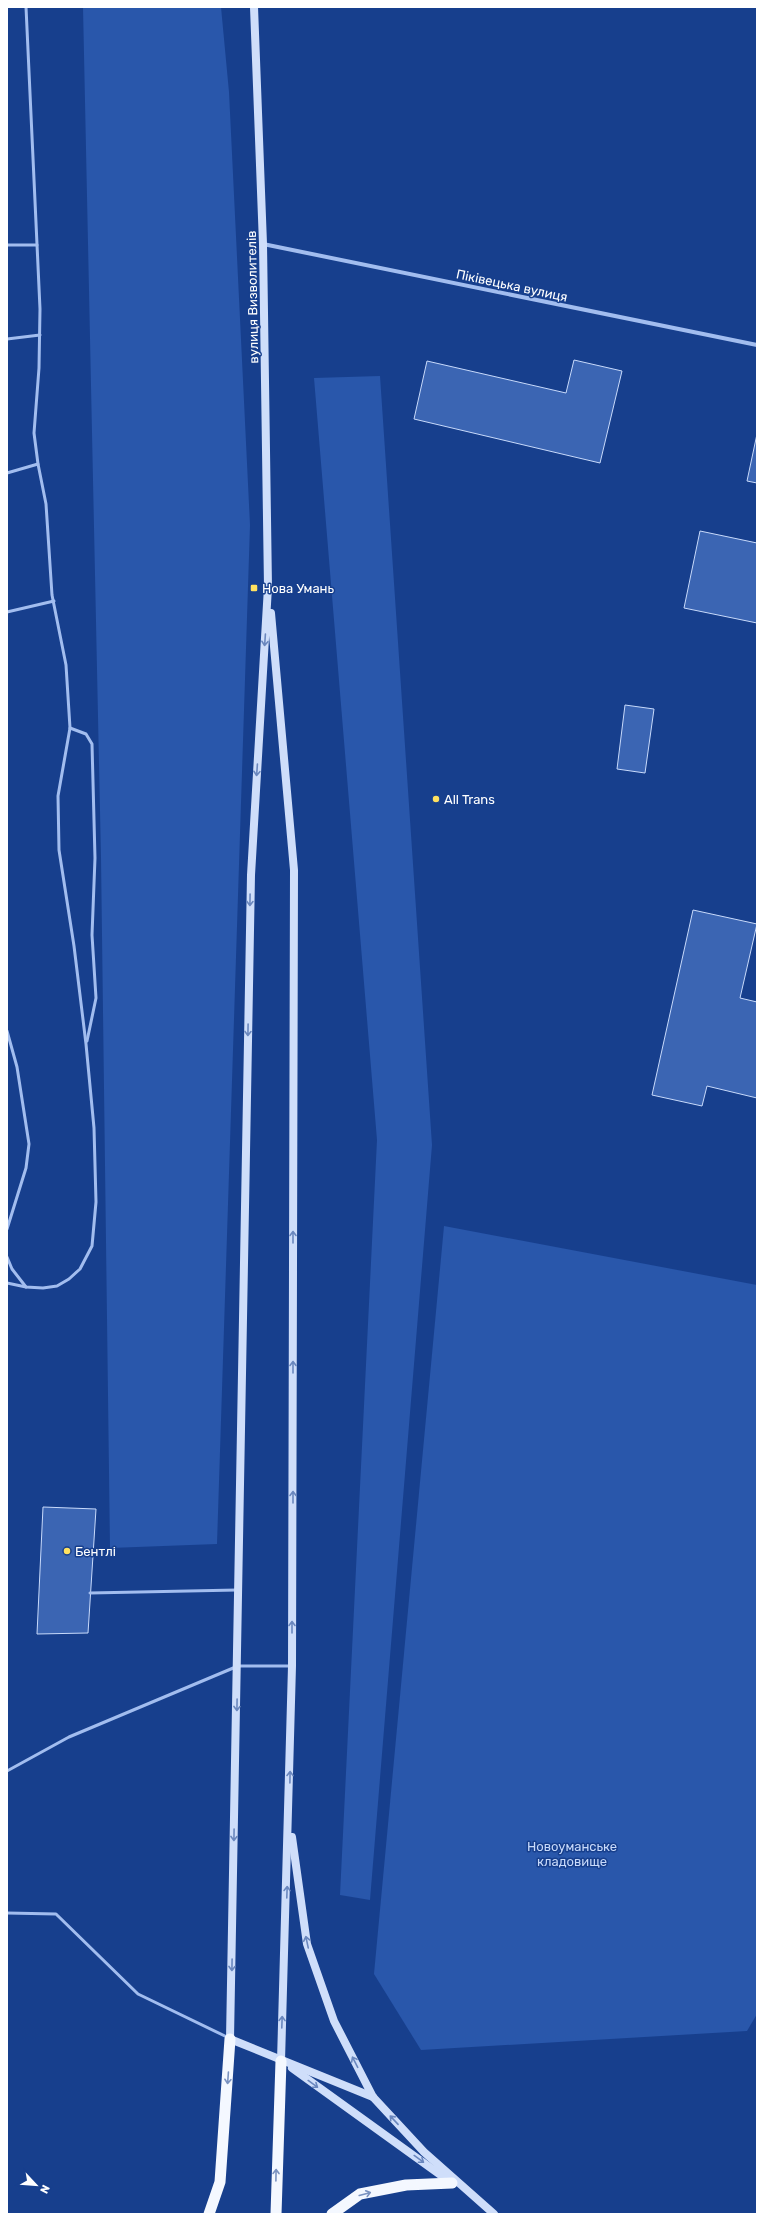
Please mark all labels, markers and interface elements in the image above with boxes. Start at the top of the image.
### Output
street label: вулиця Визволителів [244,230,261,364]
street label: Піківецька вулиця [455,266,569,305]
place label: Нова Умань [262,581,334,596]
marker: Нова Умань [249,583,259,593]
one-way arrow [261,633,269,646]
one-way arrow [253,763,261,776]
place label: All Trans [444,792,495,807]
marker: All Trans [431,794,441,804]
one-way arrow [246,893,254,906]
one-way arrow [244,1023,252,1036]
one-way arrow [289,1231,297,1244]
one-way arrow [289,1361,297,1374]
one-way arrow [289,1491,297,1504]
place label: Бентлі [75,1544,116,1559]
marker: Бентлі [62,1546,72,1556]
one-way arrow [288,1621,296,1634]
one-way arrow [233,1698,241,1711]
one-way arrow [286,1771,294,1784]
one-way arrow [230,1828,238,1841]
park label: Новоуманське кладовище [527,1839,617,1869]
one-way arrow [283,1886,291,1899]
one-way arrow [303,1936,311,1949]
one-way arrow [228,1958,236,1971]
one-way arrow [279,2016,286,2029]
one-way arrow [351,2057,358,2069]
one-way arrow [224,2071,231,2084]
one-way arrow [307,2080,318,2088]
one-way arrow [390,2115,399,2125]
one-way arrow [413,2155,424,2163]
north arrow [16,2165,56,2205]
one-way arrow [272,2169,280,2182]
text: N [37,2183,52,2196]
one-way arrow [358,2190,371,2197]

